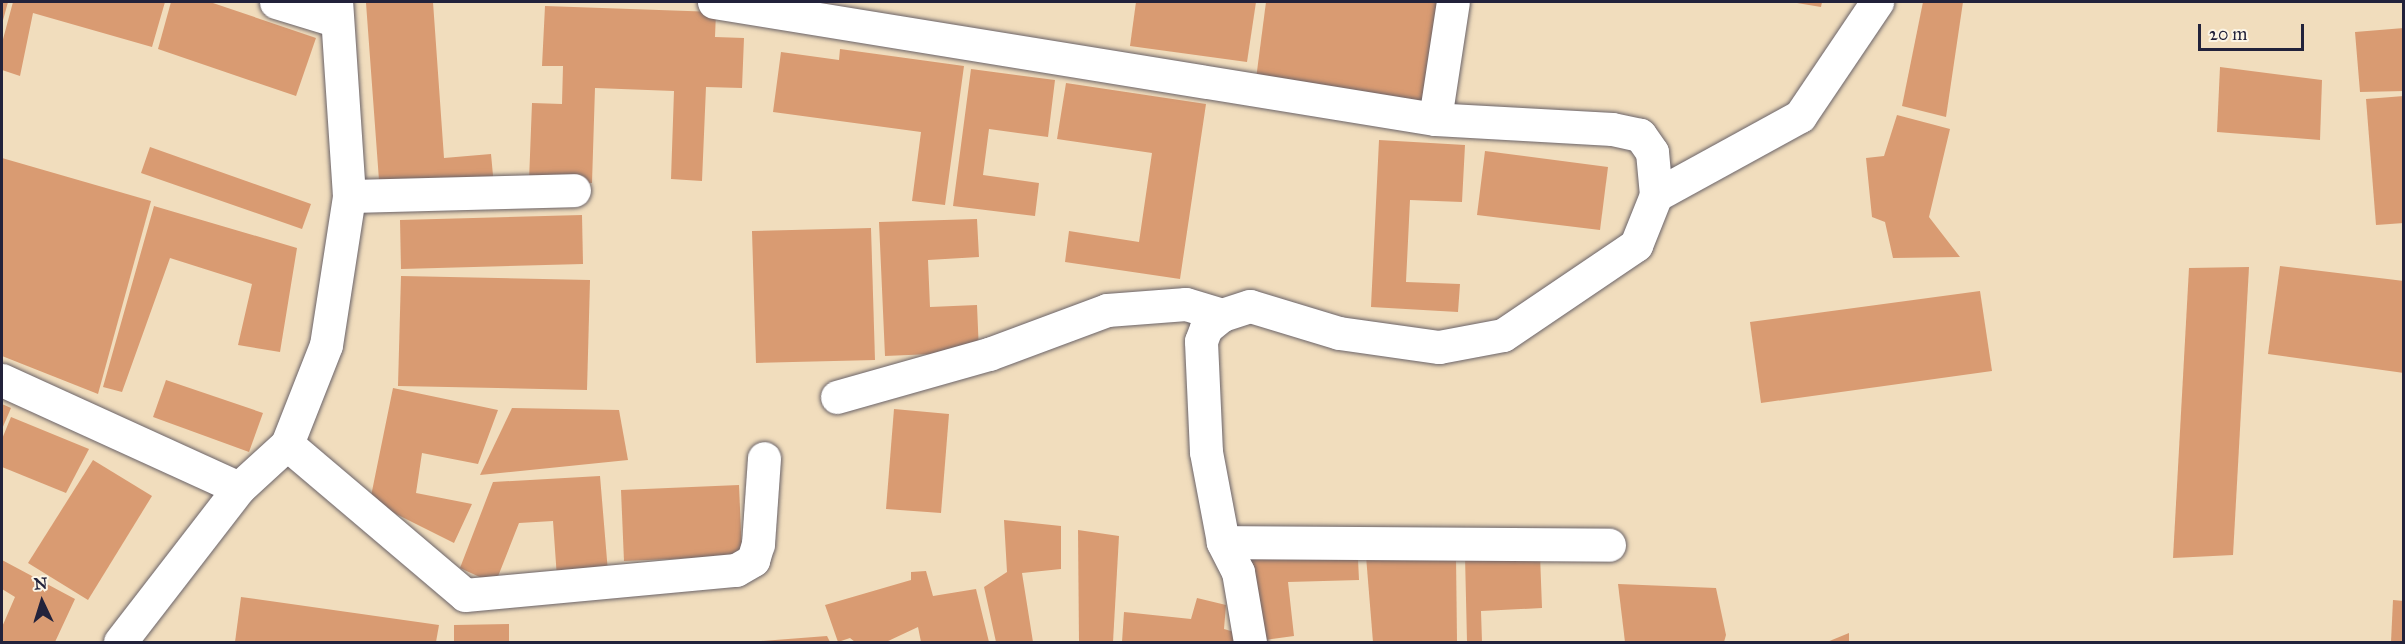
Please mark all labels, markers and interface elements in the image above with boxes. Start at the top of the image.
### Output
scale bar [2201,12,2308,50]
text: 20 m [2209,23,2247,45]
north arrow [12,572,72,632]
text: N [33,574,48,593]

